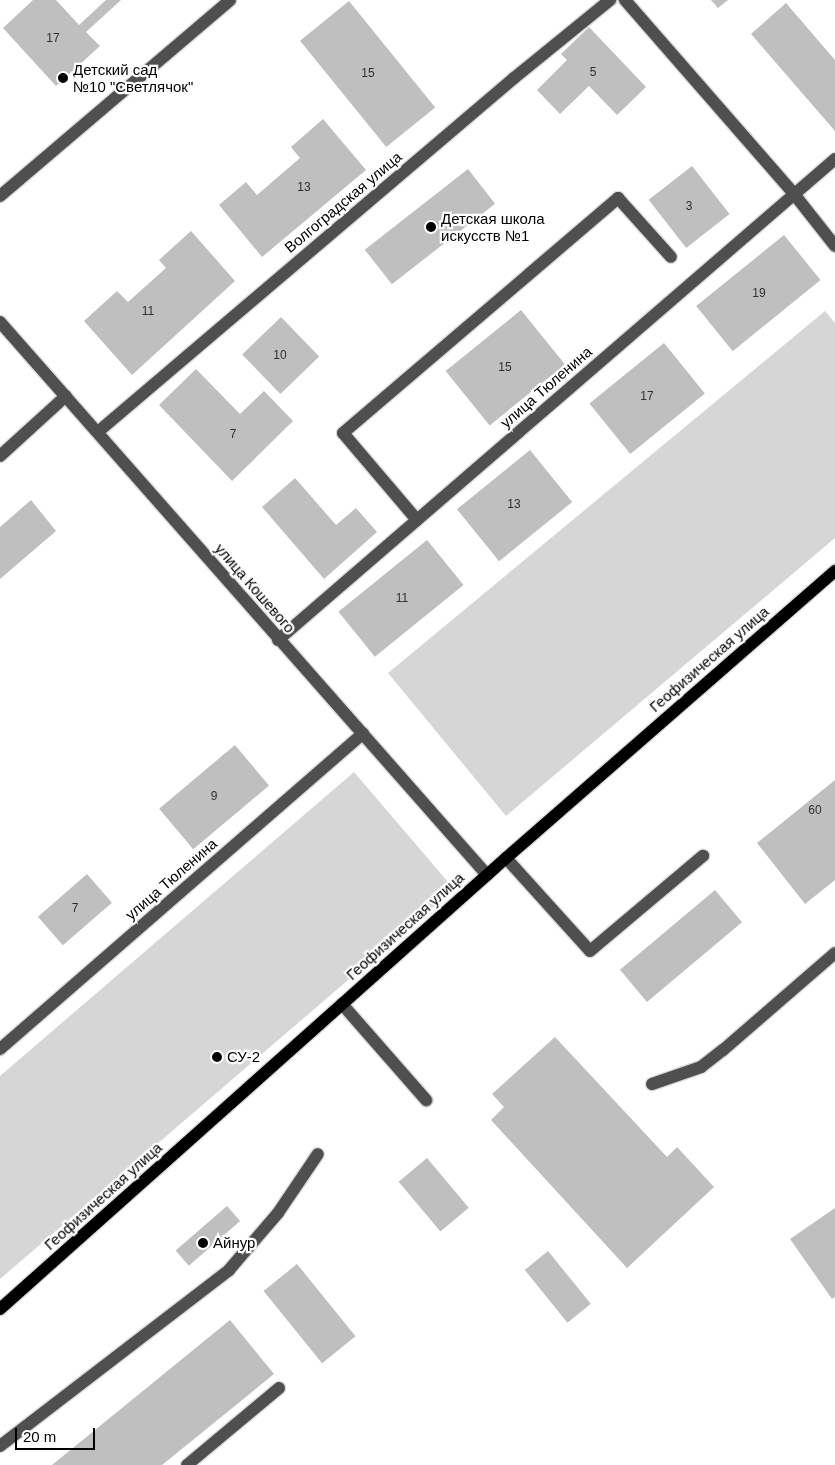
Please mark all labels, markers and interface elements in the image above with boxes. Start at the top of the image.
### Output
house number: 17 [46,32,60,46]
place label: Детский сад №10 "Светлячок" [73,60,193,95]
house number: 5 [590,66,596,80]
house number: 15 [361,67,375,81]
marker: Детский сад №10 "Светлячок" [57,72,69,84]
street label: Волгоградская улица [281,148,405,256]
house number: 13 [297,181,311,195]
house number: 3 [686,200,692,214]
place label: Детская школа искусств №1 [441,209,545,244]
marker: Детская школа искусств №1 [425,221,437,233]
house number: 19 [752,287,766,301]
house number: 11 [142,305,154,319]
street label: улица Тюленина [497,342,595,432]
house number: 10 [273,349,287,363]
house number: 15 [498,361,512,375]
house number: 17 [640,390,654,404]
house number: 7 [230,428,236,442]
house number: 13 [507,498,521,512]
street label: улица Кошевого [211,540,299,636]
house number: 11 [396,592,408,606]
street label: Геофизическая улица [646,602,772,716]
house number: 9 [211,790,217,804]
house number: 60 [808,804,822,818]
street label: улица Тюленина [122,834,220,924]
street label: Геофизическая улица [342,868,468,984]
house number: 7 [72,902,78,916]
place label: СУ-2 [227,1048,260,1066]
marker: СУ-2 [211,1051,223,1063]
street label: Геофизическая улица [40,1138,166,1254]
place label: Айнур [213,1234,255,1252]
marker: Айнур [197,1237,209,1249]
scale bar [18,1418,98,1450]
text: 20 m [23,1428,56,1445]

